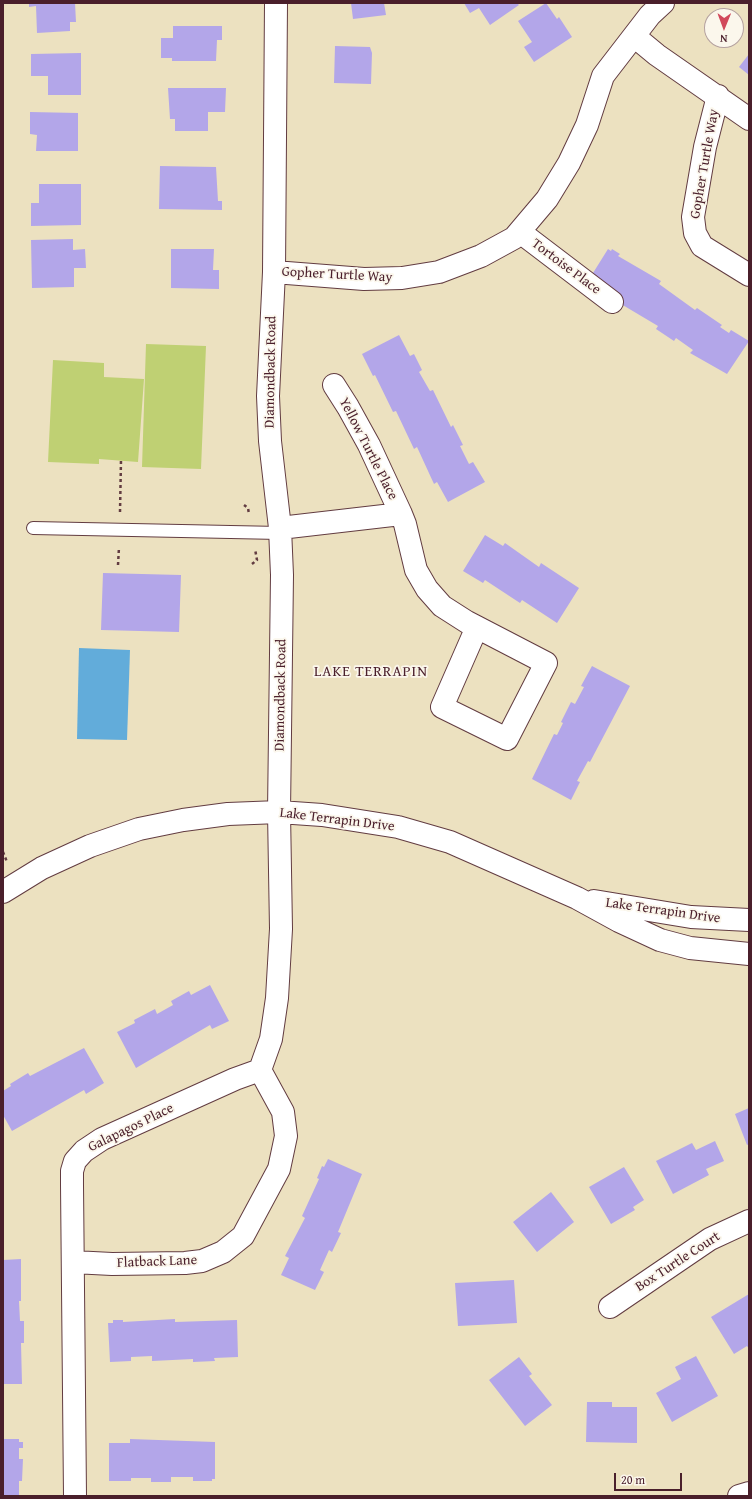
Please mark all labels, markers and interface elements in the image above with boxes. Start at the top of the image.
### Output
north arrow [704,8,744,48]
text: N [720,31,728,47]
street label: Gopher Turtle Way [687,108,723,220]
street label: Tortoise Place [528,236,604,298]
street label: Gopher Turtle Way [281,264,393,286]
street label: Diamondback Road [262,316,280,428]
street label: Yellow Turtle Place [335,395,401,503]
street label: Diamondback Road [272,639,290,751]
district label: LAKE TERRAPIN [314,663,428,681]
street label: Lake Terrapin Drive [279,805,395,835]
street label: Lake Terrapin Drive [605,895,721,927]
street label: Galapagos Place [85,1100,177,1156]
street label: Box Turtle Court [632,1228,724,1296]
street label: Flatback Lane [117,1252,197,1272]
scale bar [616,1465,684,1491]
text: 20 m [621,1471,645,1488]

